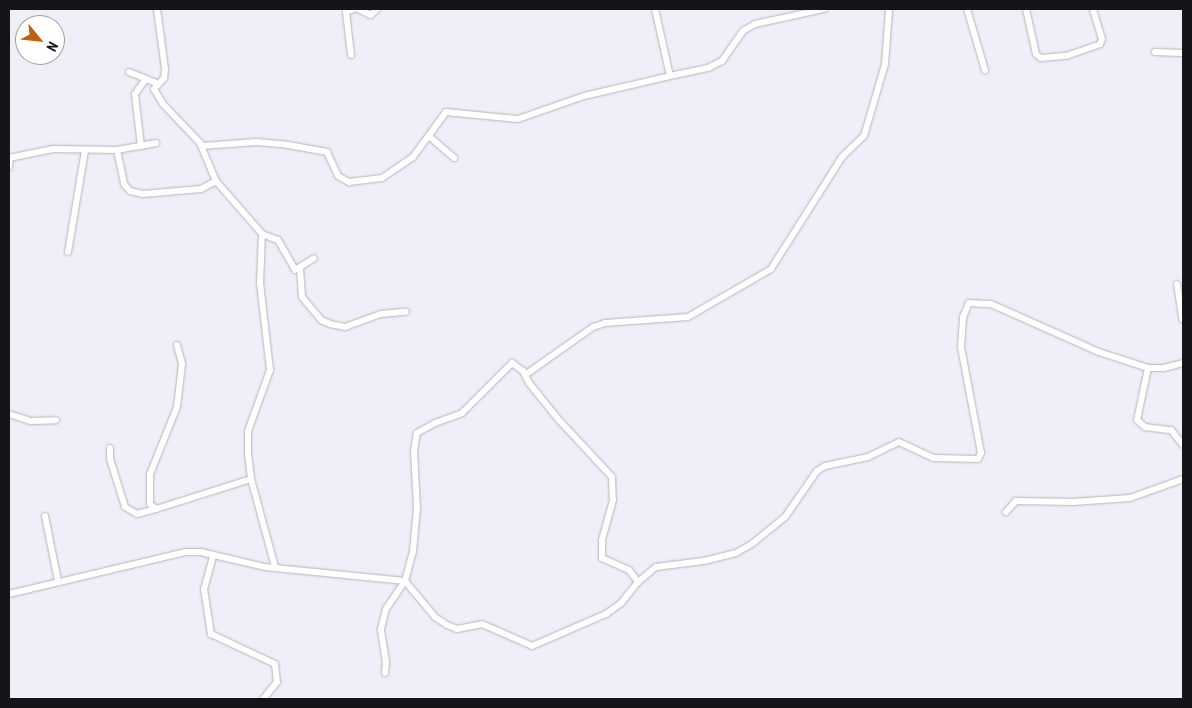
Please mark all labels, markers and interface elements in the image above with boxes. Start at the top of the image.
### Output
north arrow [15,15,65,65]
text: N [43,39,61,54]

